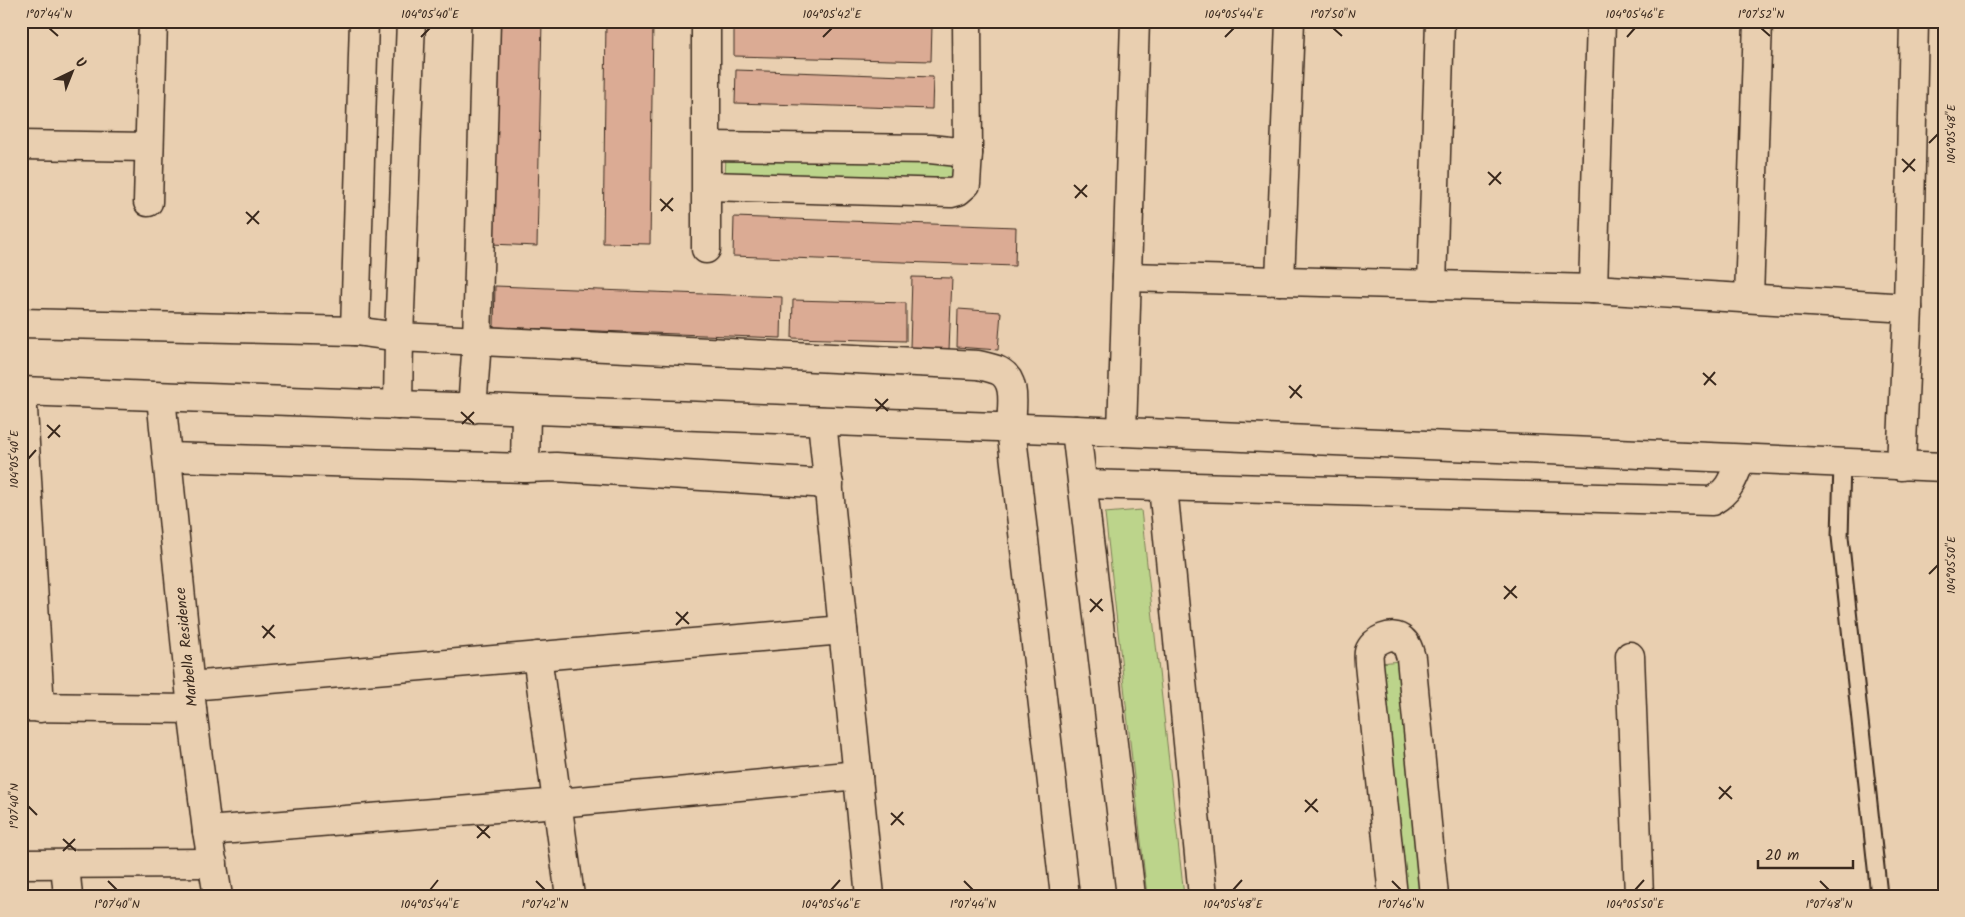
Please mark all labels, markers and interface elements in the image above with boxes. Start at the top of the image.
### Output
text: 1°07'44"N [26,5,72,24]
text: 104°05'40"E [401,5,460,24]
text: 104°05'42"E [802,5,863,24]
text: 104°05'44"E [1205,5,1264,24]
text: 1°07'50"N [1310,5,1356,24]
text: 104°05'46"E [1606,5,1665,24]
text: 1°07'52"N [1738,5,1784,24]
north arrow [48,48,98,98]
text: U [70,52,91,75]
text: 104°05'48"E [1942,103,1961,164]
text: 104°05'40"E [5,429,24,488]
text: 104°05'50"E [1942,535,1961,594]
street label: Marbella Residence [169,586,205,708]
text: 1°07'40"N [5,783,24,829]
scale bar [1758,837,1852,869]
text: 20 m [1765,844,1799,868]
text: 1°07'40"N [94,895,140,914]
text: 104°05'44"E [401,895,460,914]
text: 1°07'42"N [522,895,568,914]
text: 104°05'46"E [802,895,861,914]
text: 1°07'44"N [950,895,996,914]
text: 104°05'48"E [1203,895,1264,914]
text: 1°07'46"N [1378,895,1424,914]
text: 104°05'50"E [1606,895,1665,914]
text: 1°07'48"N [1805,895,1853,914]

